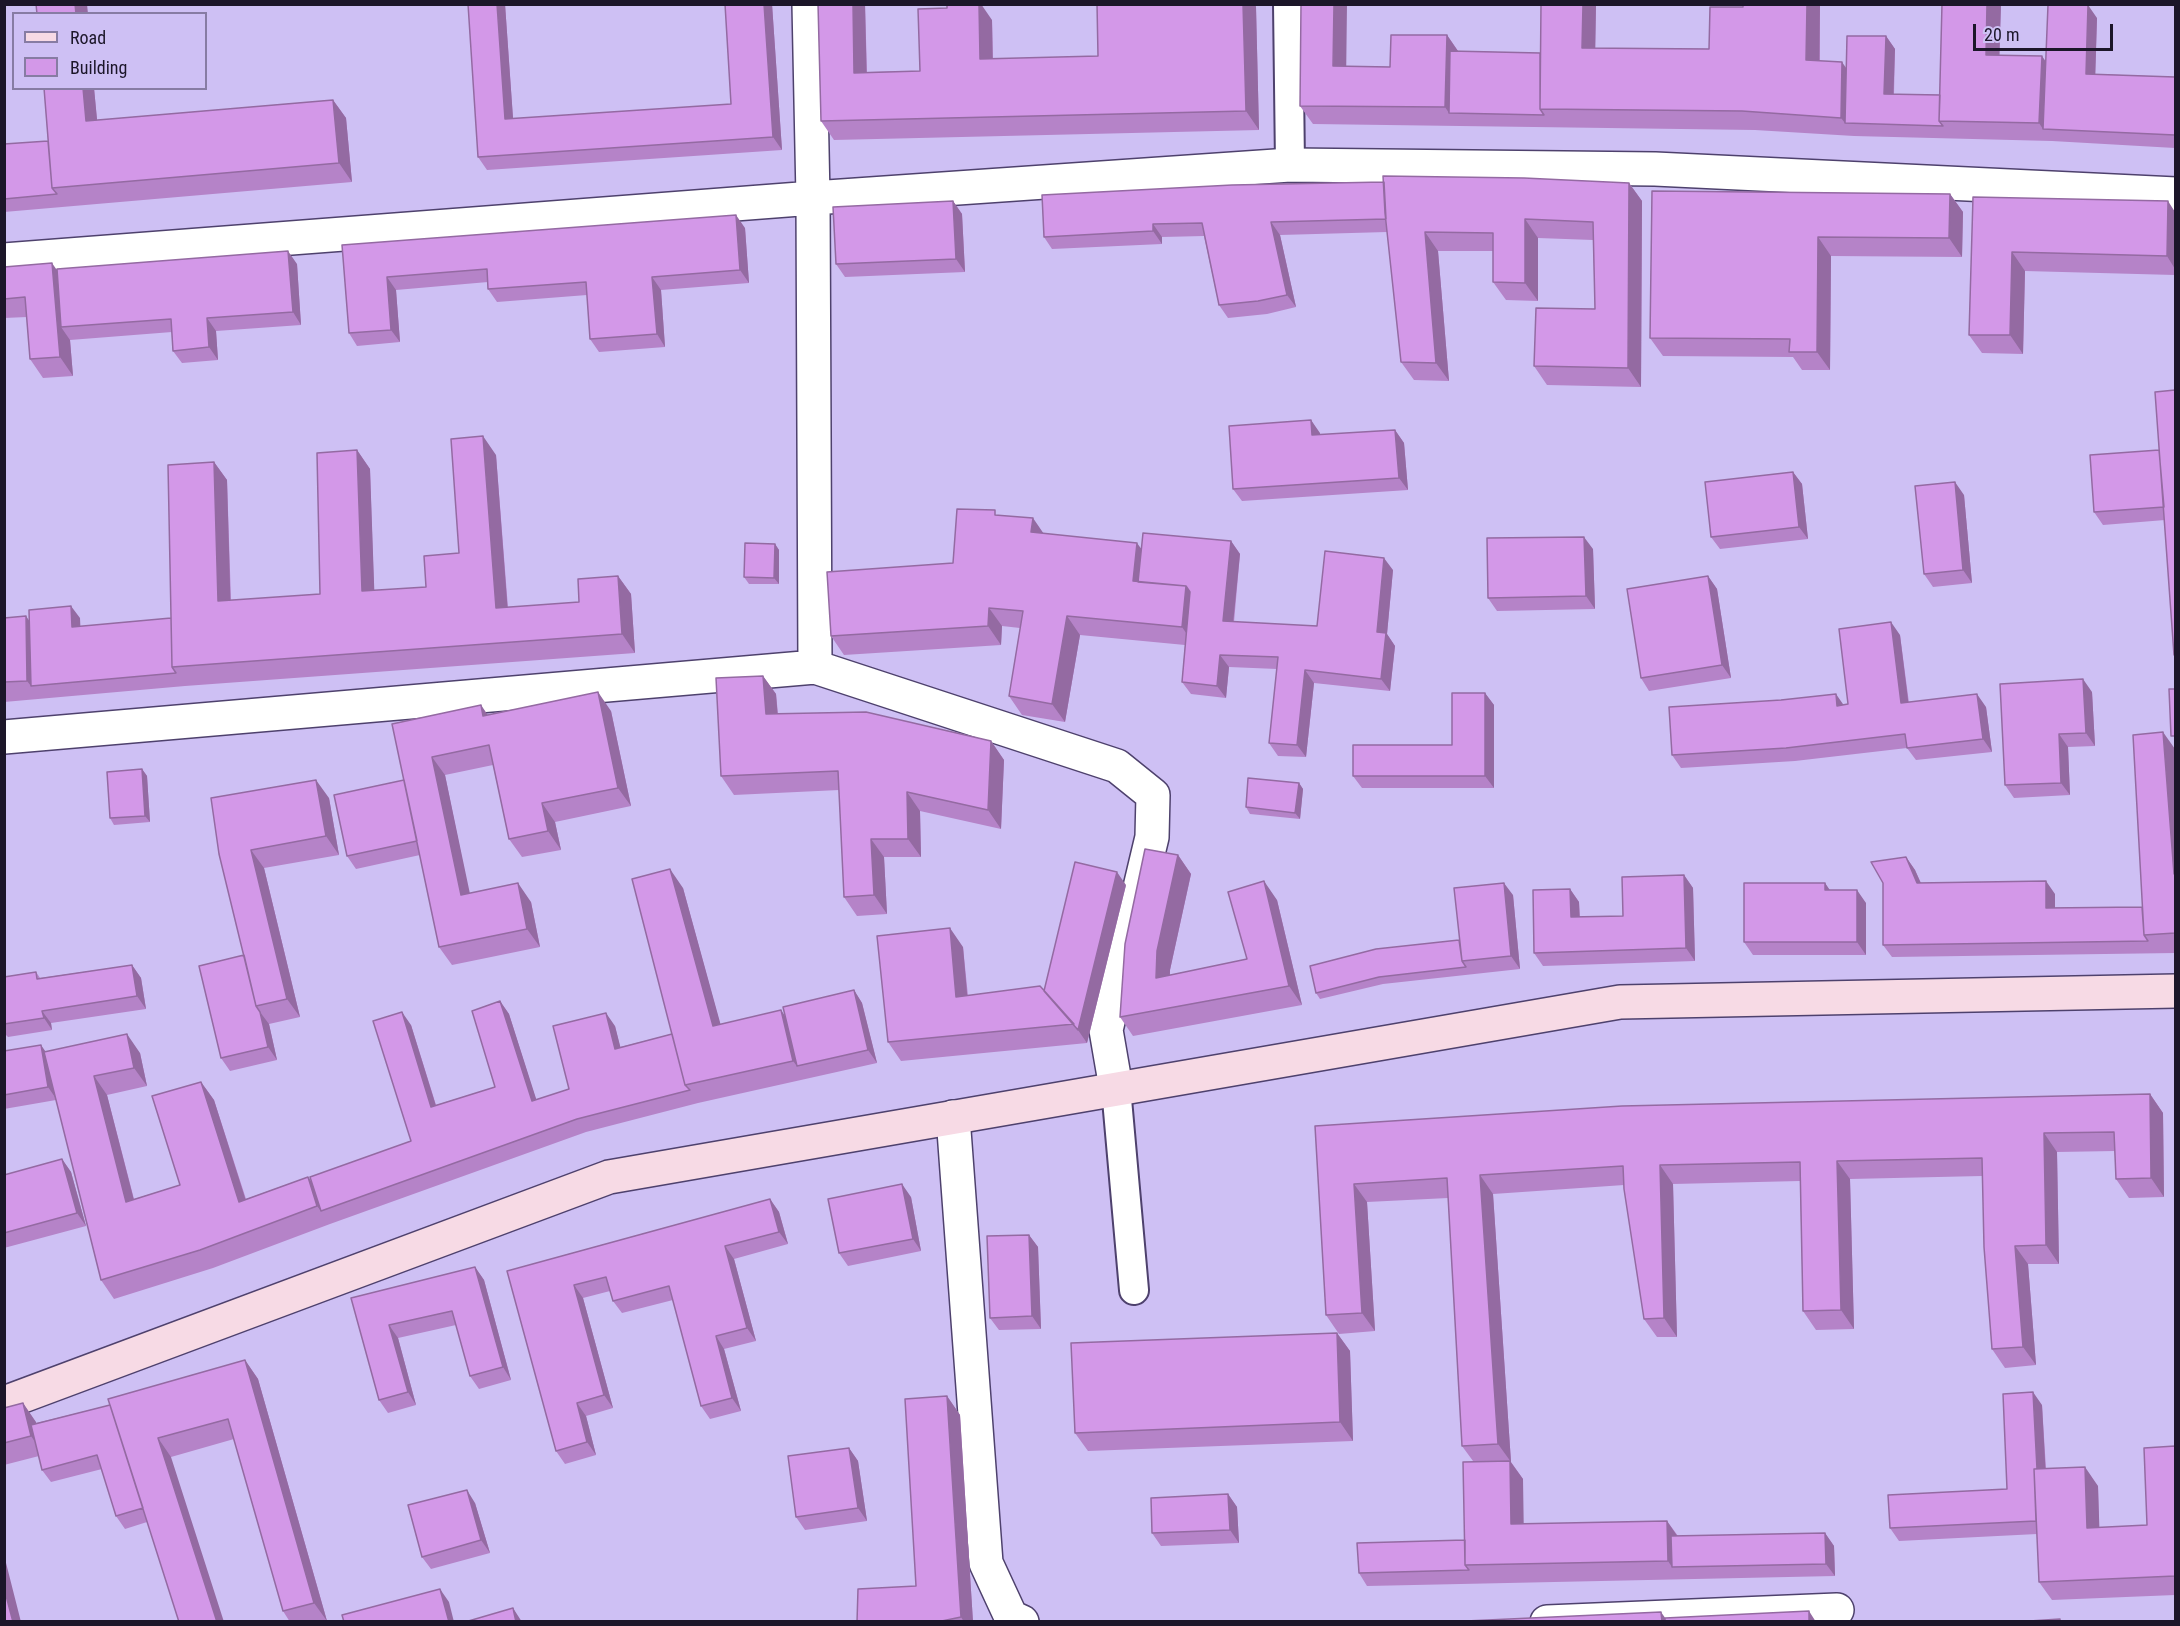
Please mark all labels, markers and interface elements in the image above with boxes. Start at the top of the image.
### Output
legend [12,12,207,90]
scale bar [1976,12,2116,50]
text: 20 m [1984,24,2019,45]
text: Road [70,27,106,48]
text: Building [70,57,127,78]

